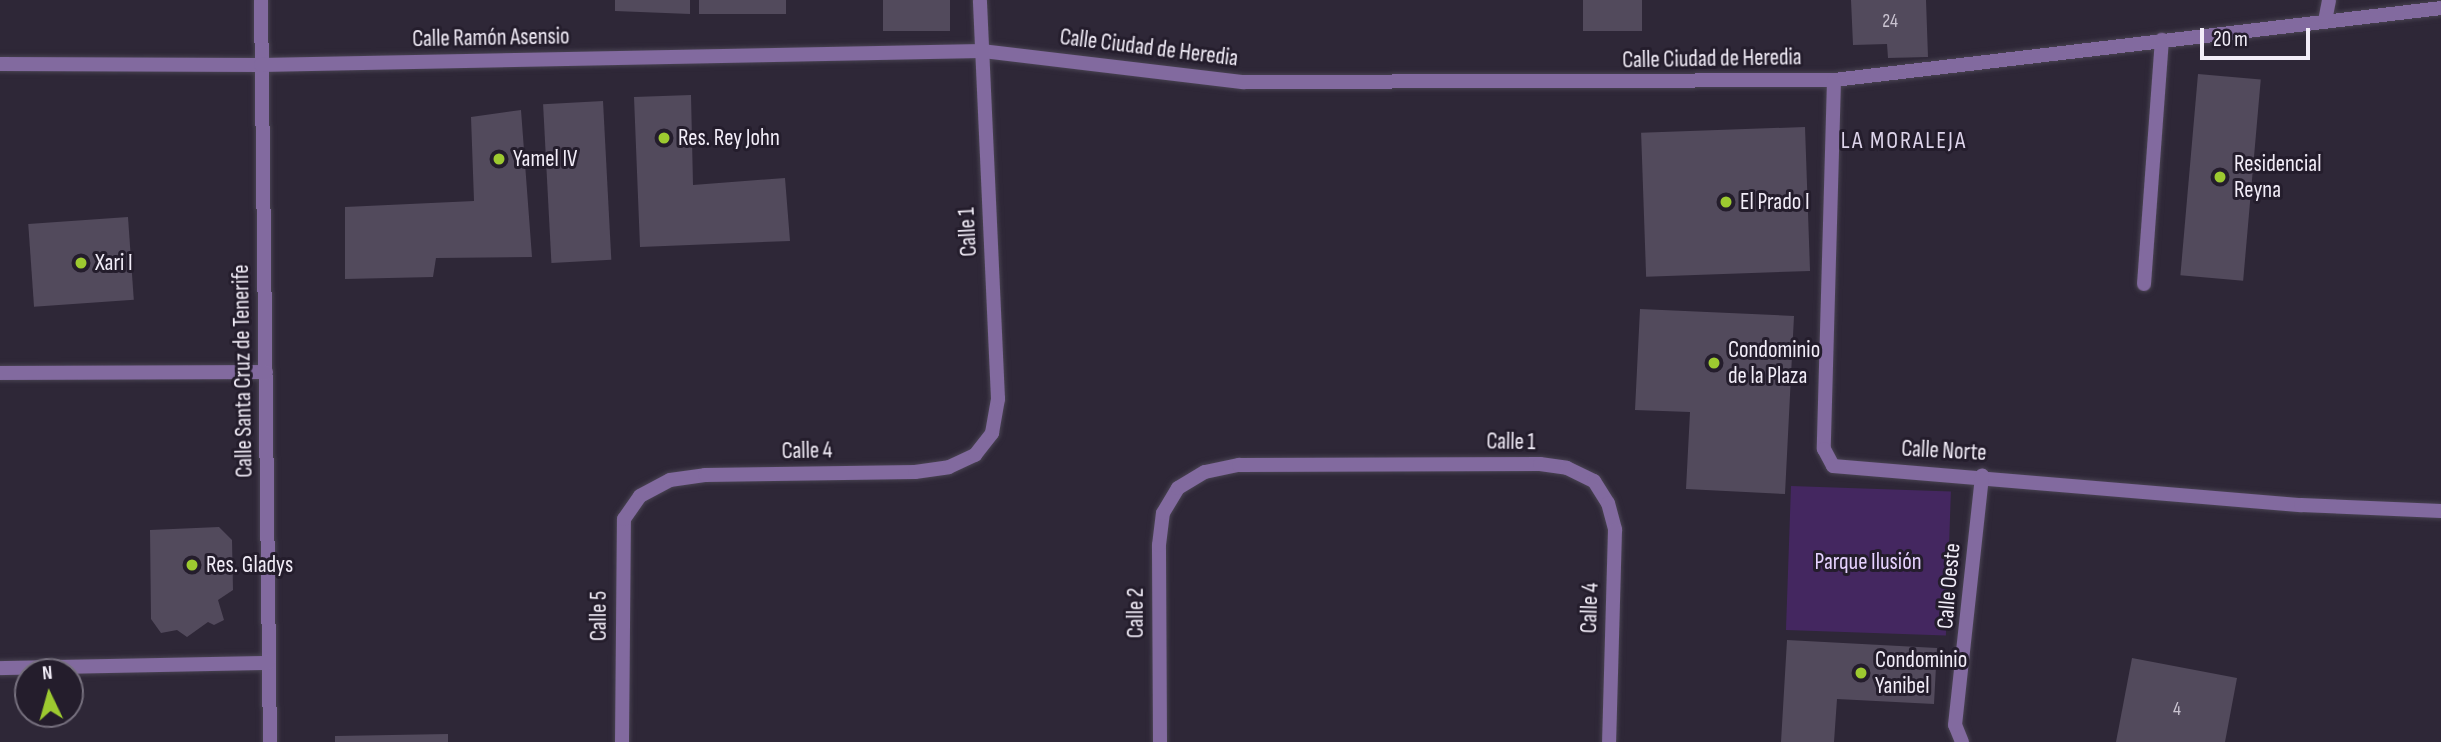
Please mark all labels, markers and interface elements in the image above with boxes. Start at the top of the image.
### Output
house number: 24 [1882,11,1898,33]
scale bar [2203,14,2313,58]
street label: Calle Ramón Asensio [412,23,570,53]
street label: Calle Ciudad de Heredia [1058,23,1240,73]
text: 20 m [2213,27,2248,52]
street label: Calle Ciudad de Heredia [1622,44,1802,74]
place label: Res. Rey John [678,124,780,152]
district label: LA MORALEJA [1842,127,1966,155]
marker: Res. Rey John [656,130,672,146]
place label: Yamel IV [513,145,577,173]
place label: Residencial Reyna [2234,150,2321,204]
marker: Yamel IV [491,151,507,167]
marker: Residencial Reyna [2212,169,2228,185]
place label: El Prado I [1740,188,1810,216]
marker: El Prado I [1718,194,1734,210]
street label: Calle 1 [953,207,983,257]
place label: Xari I [95,249,133,277]
marker: Xari I [73,255,89,271]
street label: Calle Santa Cruz de Tenerife [227,264,259,478]
place label: Condominio de la Plaza [1728,336,1820,390]
marker: Condominio de la Plaza [1706,355,1722,371]
street label: Calle 1 [1486,428,1536,456]
street label: Calle Norte [1901,435,1987,467]
street label: Calle 4 [781,437,833,465]
street label: Calle Oeste [1932,542,1966,630]
park label: Parque Ilusión [1814,548,1922,576]
place label: Res. Gladys [206,551,293,579]
marker: Res. Gladys [184,557,200,573]
street label: Calle 4 [1575,582,1605,634]
street label: Calle 2 [1122,588,1150,638]
street label: Calle 5 [585,591,613,641]
place label: Condominio Yanibel [1875,646,1967,700]
north arrow [14,658,84,728]
text: N [41,662,53,685]
marker: Condominio Yanibel [1853,665,1869,681]
house number: 4 [2173,699,2181,721]

